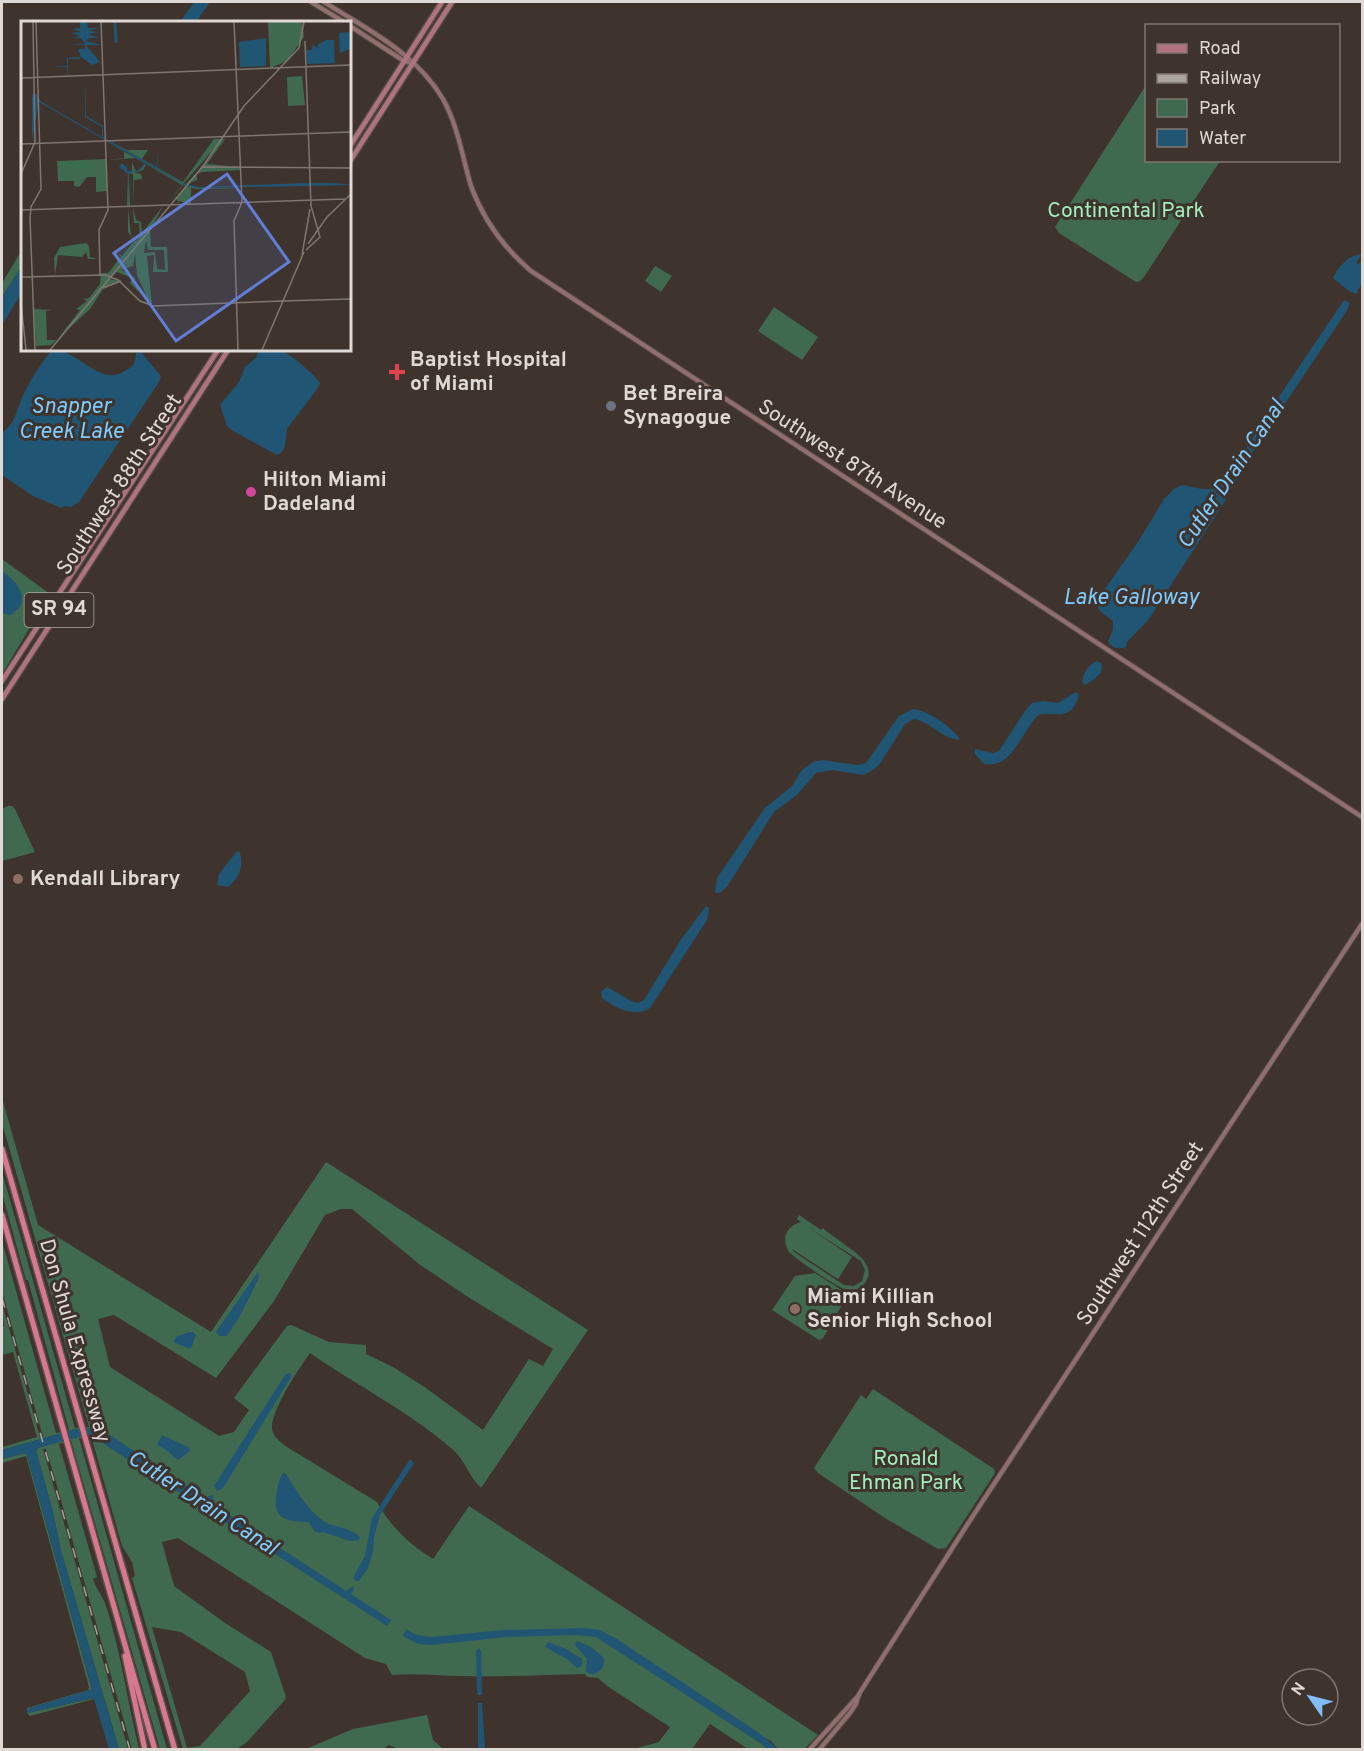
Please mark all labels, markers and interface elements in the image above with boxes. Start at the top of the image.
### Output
inset map [21,21,351,351]
legend [1145,24,1340,162]
text: Road [1199,38,1241,61]
text: Railway [1199,68,1261,91]
text: Park [1199,98,1236,121]
text: Water [1199,128,1246,151]
park label: Continental Park [1047,198,1205,225]
place label: Baptist Hospital of Miami [410,347,567,398]
marker: Baptist Hospital of Miami [388,363,406,381]
place label: Bet Breira Synagogue [623,381,731,432]
street label: Southwest 88th Street [51,389,189,581]
water label: Snapper Creek Lake [18,394,124,446]
street label: Southwest 87th Avenue [752,394,952,536]
water label: Cutler Drain Canal [1172,394,1292,554]
marker: Bet Breira Synagogue [604,399,618,413]
place label: Hilton Miami Dadeland [263,467,387,518]
marker: Hilton Miami Dadeland [244,485,258,499]
water label: Lake Galloway [1063,585,1200,612]
road number: SR 94 [25,593,94,627]
place label: Kendall Library [30,866,181,893]
marker: Kendall Library [11,872,25,886]
street label: Southwest 112th Street [1071,1137,1211,1331]
street label: Don Shula Expressway [32,1236,116,1446]
place label: Miami Killian Senior High School [807,1284,993,1335]
marker: Miami Killian Senior High School [788,1302,802,1316]
water label: Cutler Drain Canal [122,1445,283,1563]
park label: Ronald Ehman Park [849,1446,963,1497]
north arrow [1280,1667,1340,1727]
text: N [1288,1679,1311,1700]

